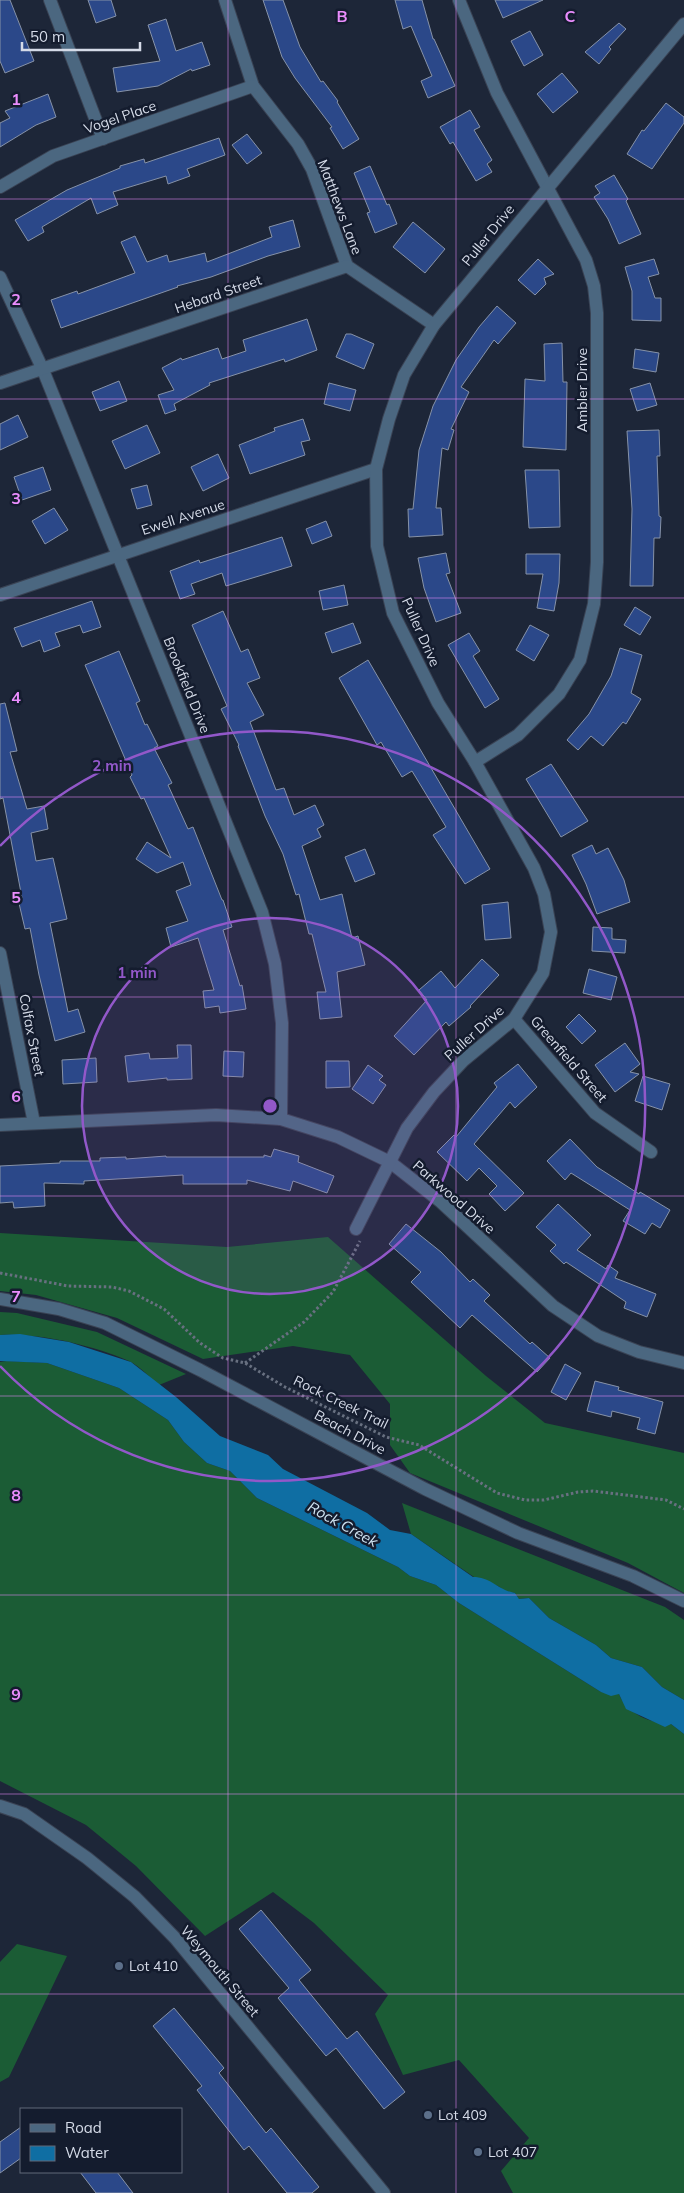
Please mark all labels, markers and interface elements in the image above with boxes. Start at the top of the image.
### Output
text: B [336,6,348,26]
text: C [565,6,576,26]
scale bar [22,20,140,52]
text: 50 m [30,27,65,46]
text: 1 [11,89,21,109]
street label: Vogel Place [81,96,159,138]
street label: Matthews Lane [314,157,366,257]
street label: Puller Drive [458,201,518,269]
street label: Hebard Street [172,271,264,317]
text: 2 [11,289,21,309]
street label: Ambler Drive [573,348,591,432]
text: 3 [11,488,21,508]
street label: Ewell Avenue [139,495,227,539]
street label: Puller Drive [398,595,444,669]
street label: Brookfield Drive [159,634,215,736]
text: 4 [11,687,21,707]
text: 2 min [92,756,132,775]
text: 5 [11,887,21,907]
text: 1 min [117,963,157,982]
street label: Colfax Street [15,992,49,1078]
street label: Puller Drive [441,1002,507,1064]
street label: Greenfield Street [527,1012,611,1106]
text: 6 [11,1086,21,1106]
centre of rings [261,1097,279,1115]
street label: Parkwood Drive [409,1156,499,1238]
text: 7 [11,1286,21,1306]
street label: Rock Creek Trail [291,1371,391,1433]
street label: Beach Drive [311,1406,389,1458]
text: 8 [11,1485,21,1505]
water label: Rock Creek [305,1497,383,1552]
text: 9 [11,1684,21,1704]
street label: Weymouth Street [177,1922,263,2020]
place label: Lot 410 [129,1957,178,1975]
marker: Lot 410 [113,1960,125,1972]
place label: Lot 409 [438,2106,487,2124]
legend [20,2108,182,2173]
marker: Lot 409 [422,2109,434,2121]
text: Road [65,2118,102,2137]
text: Water [65,2143,109,2162]
place label: Lot 407 [488,2143,537,2161]
marker: Lot 407 [472,2146,484,2158]

